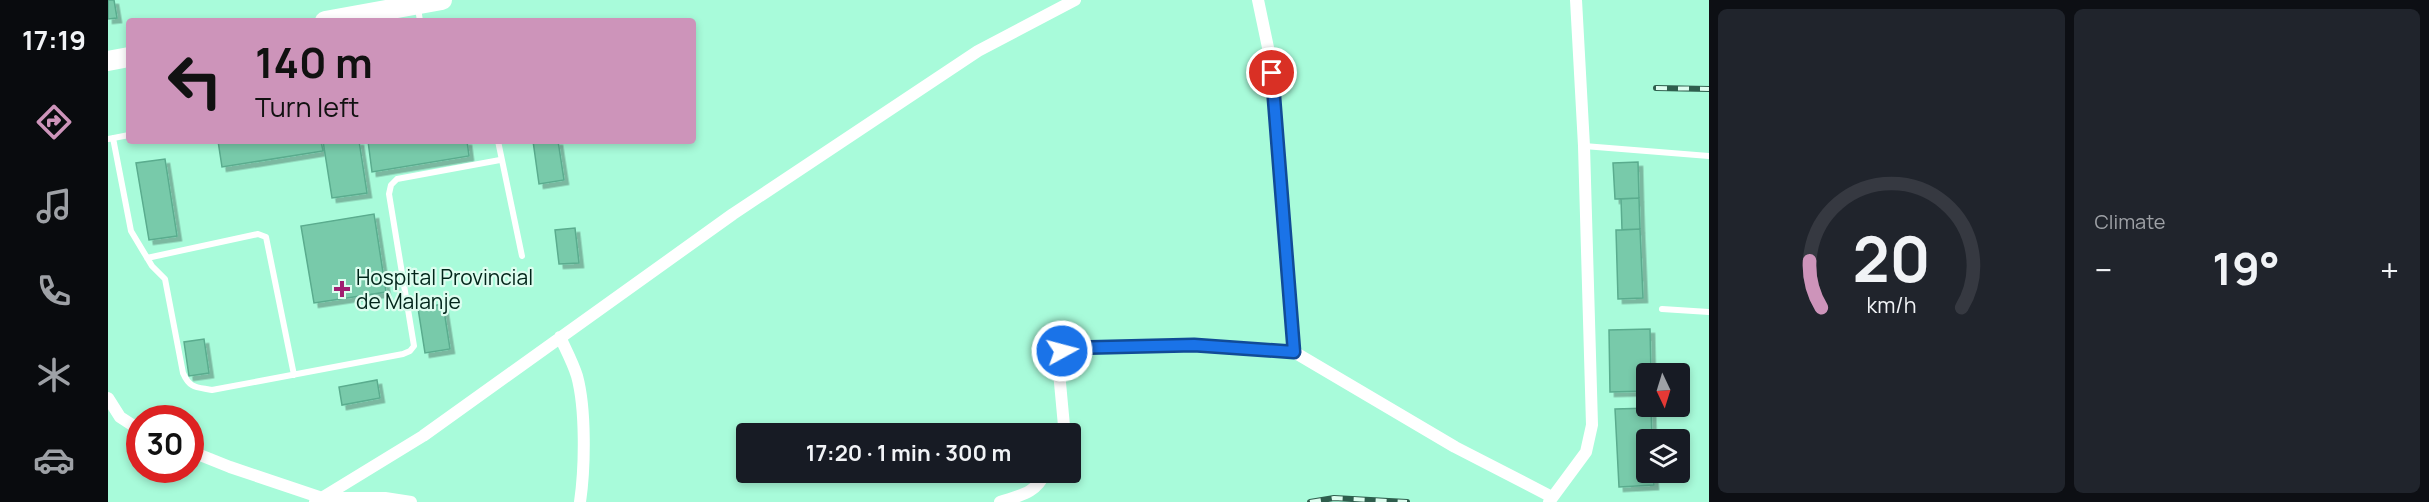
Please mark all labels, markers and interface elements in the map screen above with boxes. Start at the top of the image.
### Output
text: 17:19 [22,21,86,58]
text: 140 m [255,33,373,91]
icon: left [156,42,234,120]
pin [1246,47,1297,98]
icon: arrive [1255,56,1288,89]
text: Turn left [255,88,359,125]
icon: directions [33,101,75,143]
icon: music [33,185,75,227]
text: Climate [2095,208,2166,235]
text: 20 [1852,215,1930,301]
text: 19° [2212,237,2280,299]
text: − [2095,247,2112,292]
text: + [2380,247,2399,292]
place label: Hospital Provincial de Malanje [356,263,533,315]
icon: phone [33,270,75,312]
marker: Hospital Provincial de Malanje [333,280,351,298]
text: km/h [1866,290,1916,319]
position arrow [1030,319,1094,383]
icon: climate [33,354,75,396]
north arrow [1636,363,1690,417]
map controls [1636,363,1690,483]
speed limit sign: 30 [126,405,204,483]
button: layers [1636,429,1690,483]
text: 17:20 · 1 min · 300 m [806,438,1011,468]
icon: car [33,439,75,481]

